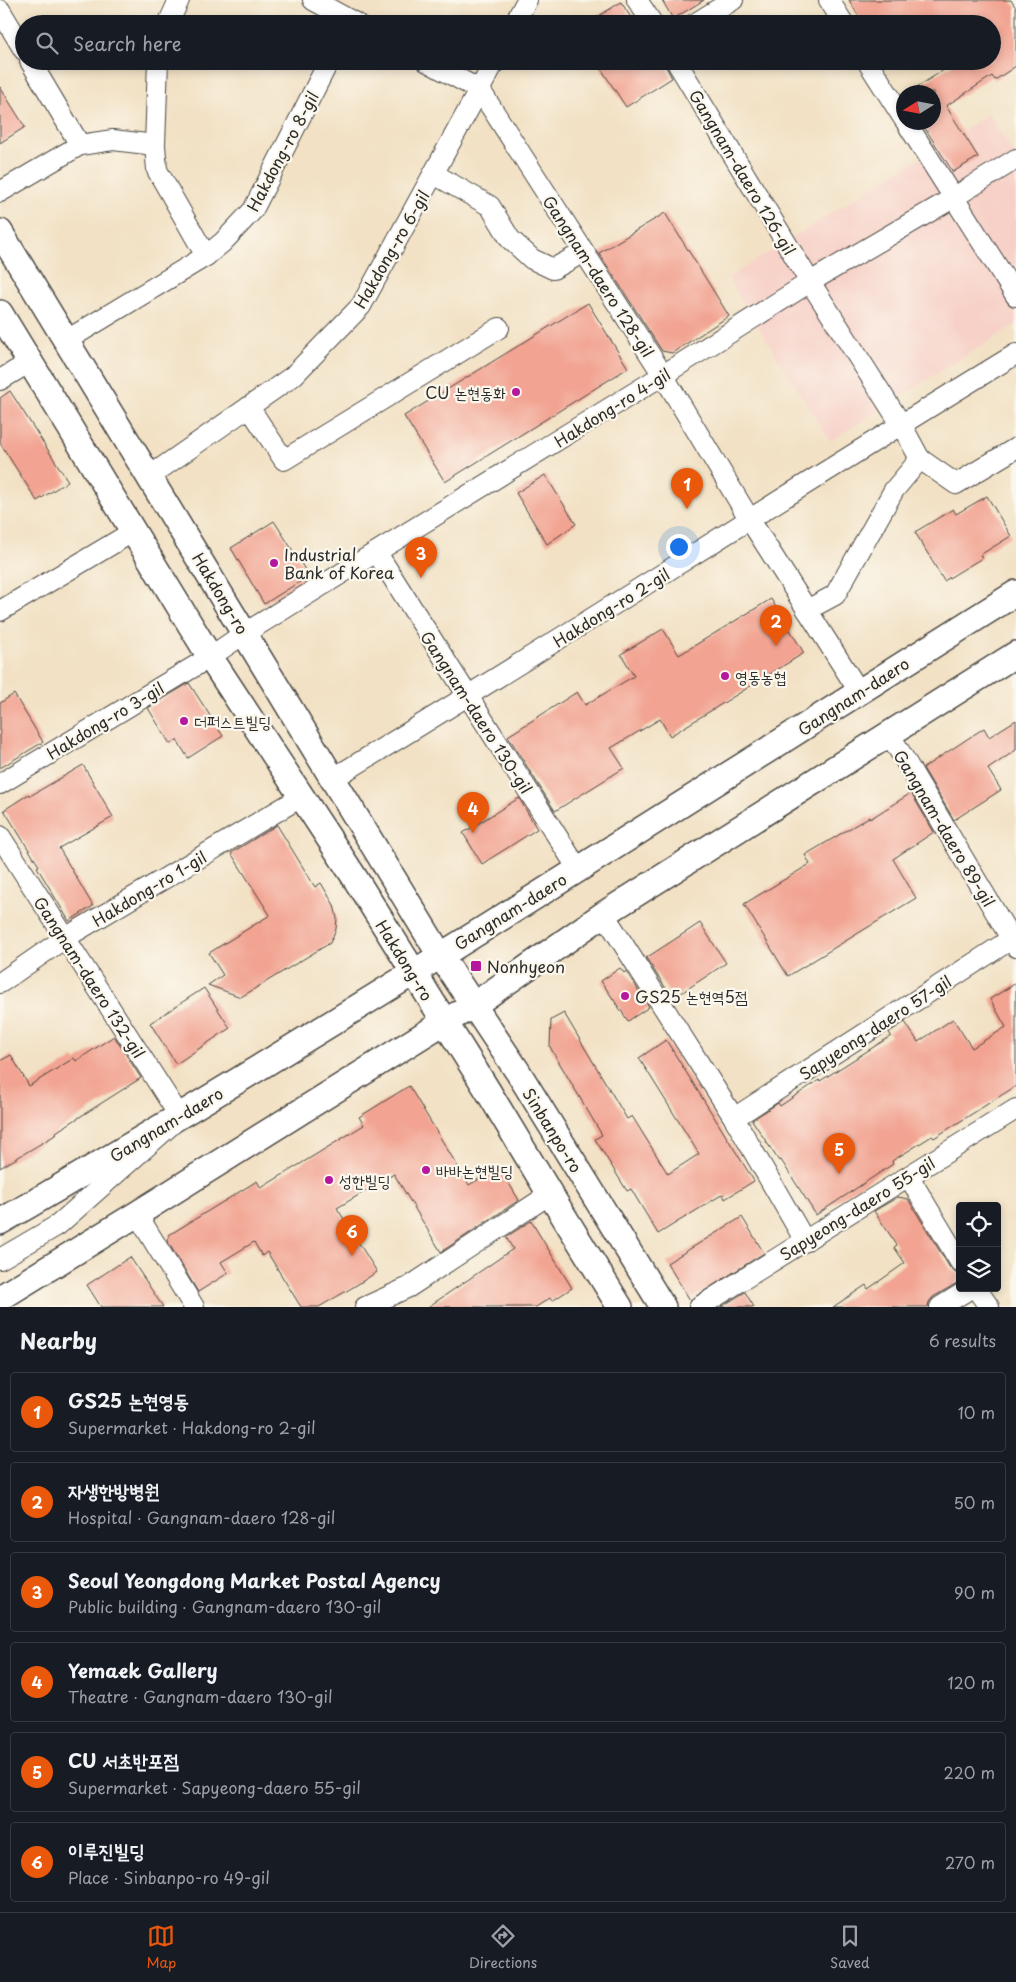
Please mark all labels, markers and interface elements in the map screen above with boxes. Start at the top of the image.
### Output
search box [15,15,1001,70]
icon: search [33,29,61,57]
text: Search here [73,29,182,57]
street label: Gangnam-daero 126-gil [684,85,802,259]
north arrow [896,85,941,130]
street label: Hakdong-ro 8-gil [240,87,324,215]
street label: Hakdong-ro 6-gil [347,185,435,313]
street label: Gangnam-daero 128-gil [538,190,660,362]
street label: Hakdong-ro 4-gil [549,362,675,452]
place label: CU 논현동화 [425,380,506,404]
marker: CU 논현동화 [510,386,522,398]
pin: 1 [671,468,703,509]
your location [666,534,692,560]
pin: 3 [405,537,437,578]
place label: Industrial Bank of Korea [284,542,394,584]
street label: Hakdong-ro [187,548,255,639]
marker: Industrial Bank of Korea [268,557,280,569]
street label: Hakdong-ro 2-gil [548,561,674,653]
pin: 2 [760,605,792,646]
street label: Gangnam-daero 130-gil [415,626,539,798]
street label: Gangnam-daero [793,651,914,741]
place label: 영동농협 [735,664,787,688]
marker: 영동농협 [719,670,731,682]
street label: Hakdong-ro 3-gil [42,675,168,765]
place label: 더퍼스트빌딩 [194,709,271,733]
marker: 더퍼스트빌딩 [178,715,190,727]
street label: Gangnam-daero 89-gil [888,745,1002,911]
pin: 4 [457,792,489,833]
street label: Hakdong-ro 1-gil [87,844,211,932]
street label: Gangnam-daero [449,867,571,955]
street label: Gangnam-daero 132-gil [29,891,151,1063]
street label: Hakdong-ro [371,915,439,1005]
place label: Nonhyeon [487,954,565,978]
marker: Nonhyeon [469,959,483,973]
street label: Sapyeong-daero 57-gil [794,969,956,1085]
place label: GS25 논현역5점 [635,984,748,1008]
marker: GS25 논현역5점 [619,990,631,1002]
street label: Gangnam-daero [105,1081,227,1167]
street label: Sinbanpo-ro [517,1083,589,1177]
pin: 5 [823,1133,855,1174]
street label: Sapyeong-daero 55-gil [775,1150,939,1266]
place label: 바바논현빌딩 [436,1158,513,1182]
marker: 바바논현빌딩 [420,1164,432,1176]
place label: 성한빌딩 [339,1168,391,1192]
marker: 성한빌딩 [323,1174,335,1186]
map controls [956,1202,1001,1292]
button: locate [956,1202,1001,1247]
pin: 6 [336,1215,368,1256]
button: layers [956,1247,1001,1292]
text: Nearby [20,1324,97,1356]
text: 6 results [929,1328,996,1352]
text: GS25 논현영동 [68,1386,189,1414]
text: 1 [33,1400,41,1424]
text: 10 m [958,1400,995,1424]
text: Supermarket · Hakdong-ro 2-gil [68,1415,316,1439]
text: 자생한방병원 [68,1476,160,1504]
text: 2 [31,1490,43,1514]
text: 50 m [954,1490,995,1514]
text: Hospital · Gangnam-daero 128-gil [68,1505,335,1529]
text: Seoul Yeongdong Market Postal Agency [68,1566,440,1594]
text: 3 [32,1580,42,1604]
text: 90 m [954,1580,995,1604]
text: Public building · Gangnam-daero 130-gil [68,1594,381,1618]
text: Yemaek Gallery [68,1656,218,1684]
text: 4 [32,1670,42,1694]
text: 120 m [948,1670,995,1694]
text: Theatre · Gangnam-daero 130-gil [68,1684,332,1708]
text: CU 서초반포점 [68,1746,179,1774]
text: 5 [32,1760,42,1784]
text: 220 m [944,1760,995,1784]
text: Supermarket · Sapyeong-daero 55-gil [68,1775,361,1799]
text: 이루진빌딩 [68,1836,144,1864]
text: 6 [31,1850,43,1874]
text: 270 m [945,1850,995,1874]
text: Place · Sinbanpo-ro 49-gil [68,1865,270,1889]
tab: Map [146,1922,176,1973]
tab: Directions [469,1922,537,1973]
tab: Saved [830,1922,870,1973]

